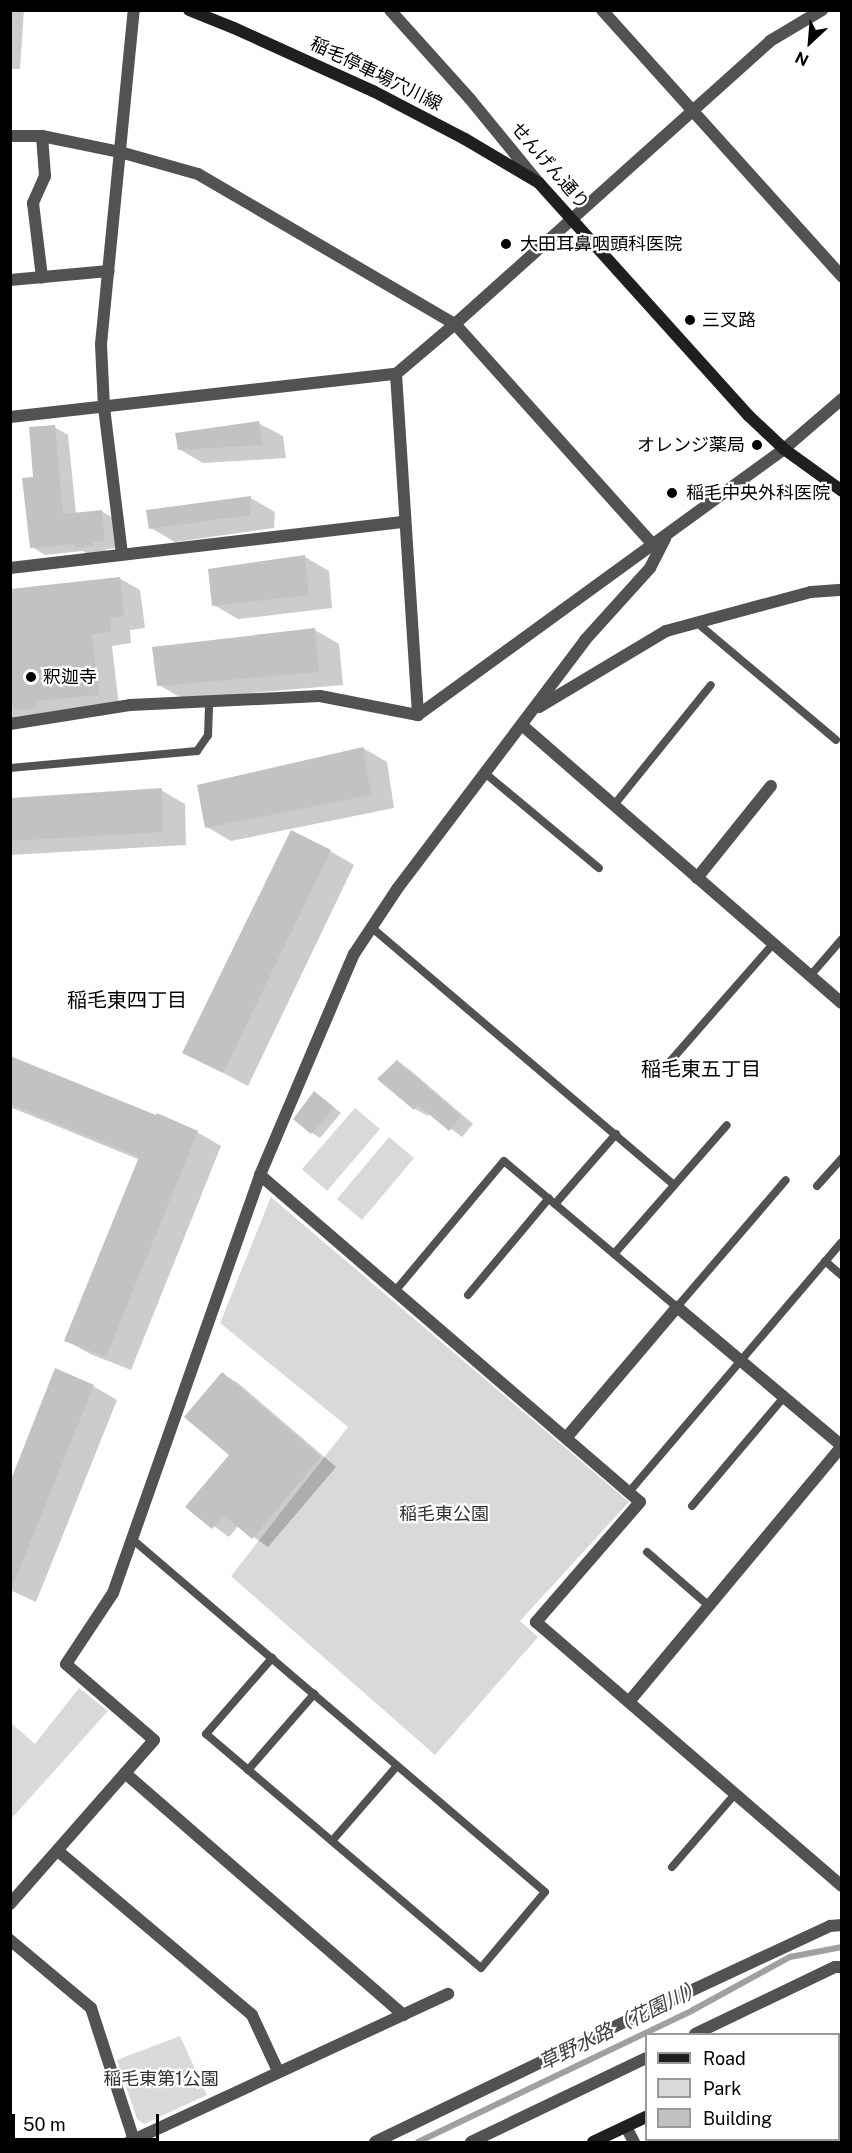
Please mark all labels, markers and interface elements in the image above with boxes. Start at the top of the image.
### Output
north arrow [780,12,840,72]
street label: 稲毛停車場穴川線 [307,33,445,115]
text: N [792,47,812,70]
street label: せんげん通り [506,118,594,214]
place label: 大田耳鼻咽頭科医院 [520,233,682,255]
marker: 大田耳鼻咽頭科医院 [497,235,515,253]
place label: 三叉路 [702,309,756,331]
marker: 三叉路 [683,313,697,327]
place label: オレンジ薬局 [637,434,745,456]
marker: オレンジ薬局 [750,438,764,452]
place label: 稲毛中央外科医院 [686,482,830,504]
marker: 稲毛中央外科医院 [663,484,681,502]
place label: 釈迦寺 [43,666,97,688]
marker: 釈迦寺 [24,670,38,684]
district label: 稲毛東四丁目 [67,988,187,1012]
district label: 稲毛東五丁目 [641,1057,761,1081]
park label: 稲毛東公園 [399,1503,489,1525]
water label: 草野水路（花園川） [535,1975,707,2075]
legend [645,2033,840,2141]
text: Road [703,2048,746,2069]
park label: 稲毛東第1公園 [103,2068,219,2090]
text: Park [703,2078,741,2099]
scale bar [15,2102,162,2140]
text: Building [703,2108,772,2129]
text: 50 m [23,2114,66,2135]

